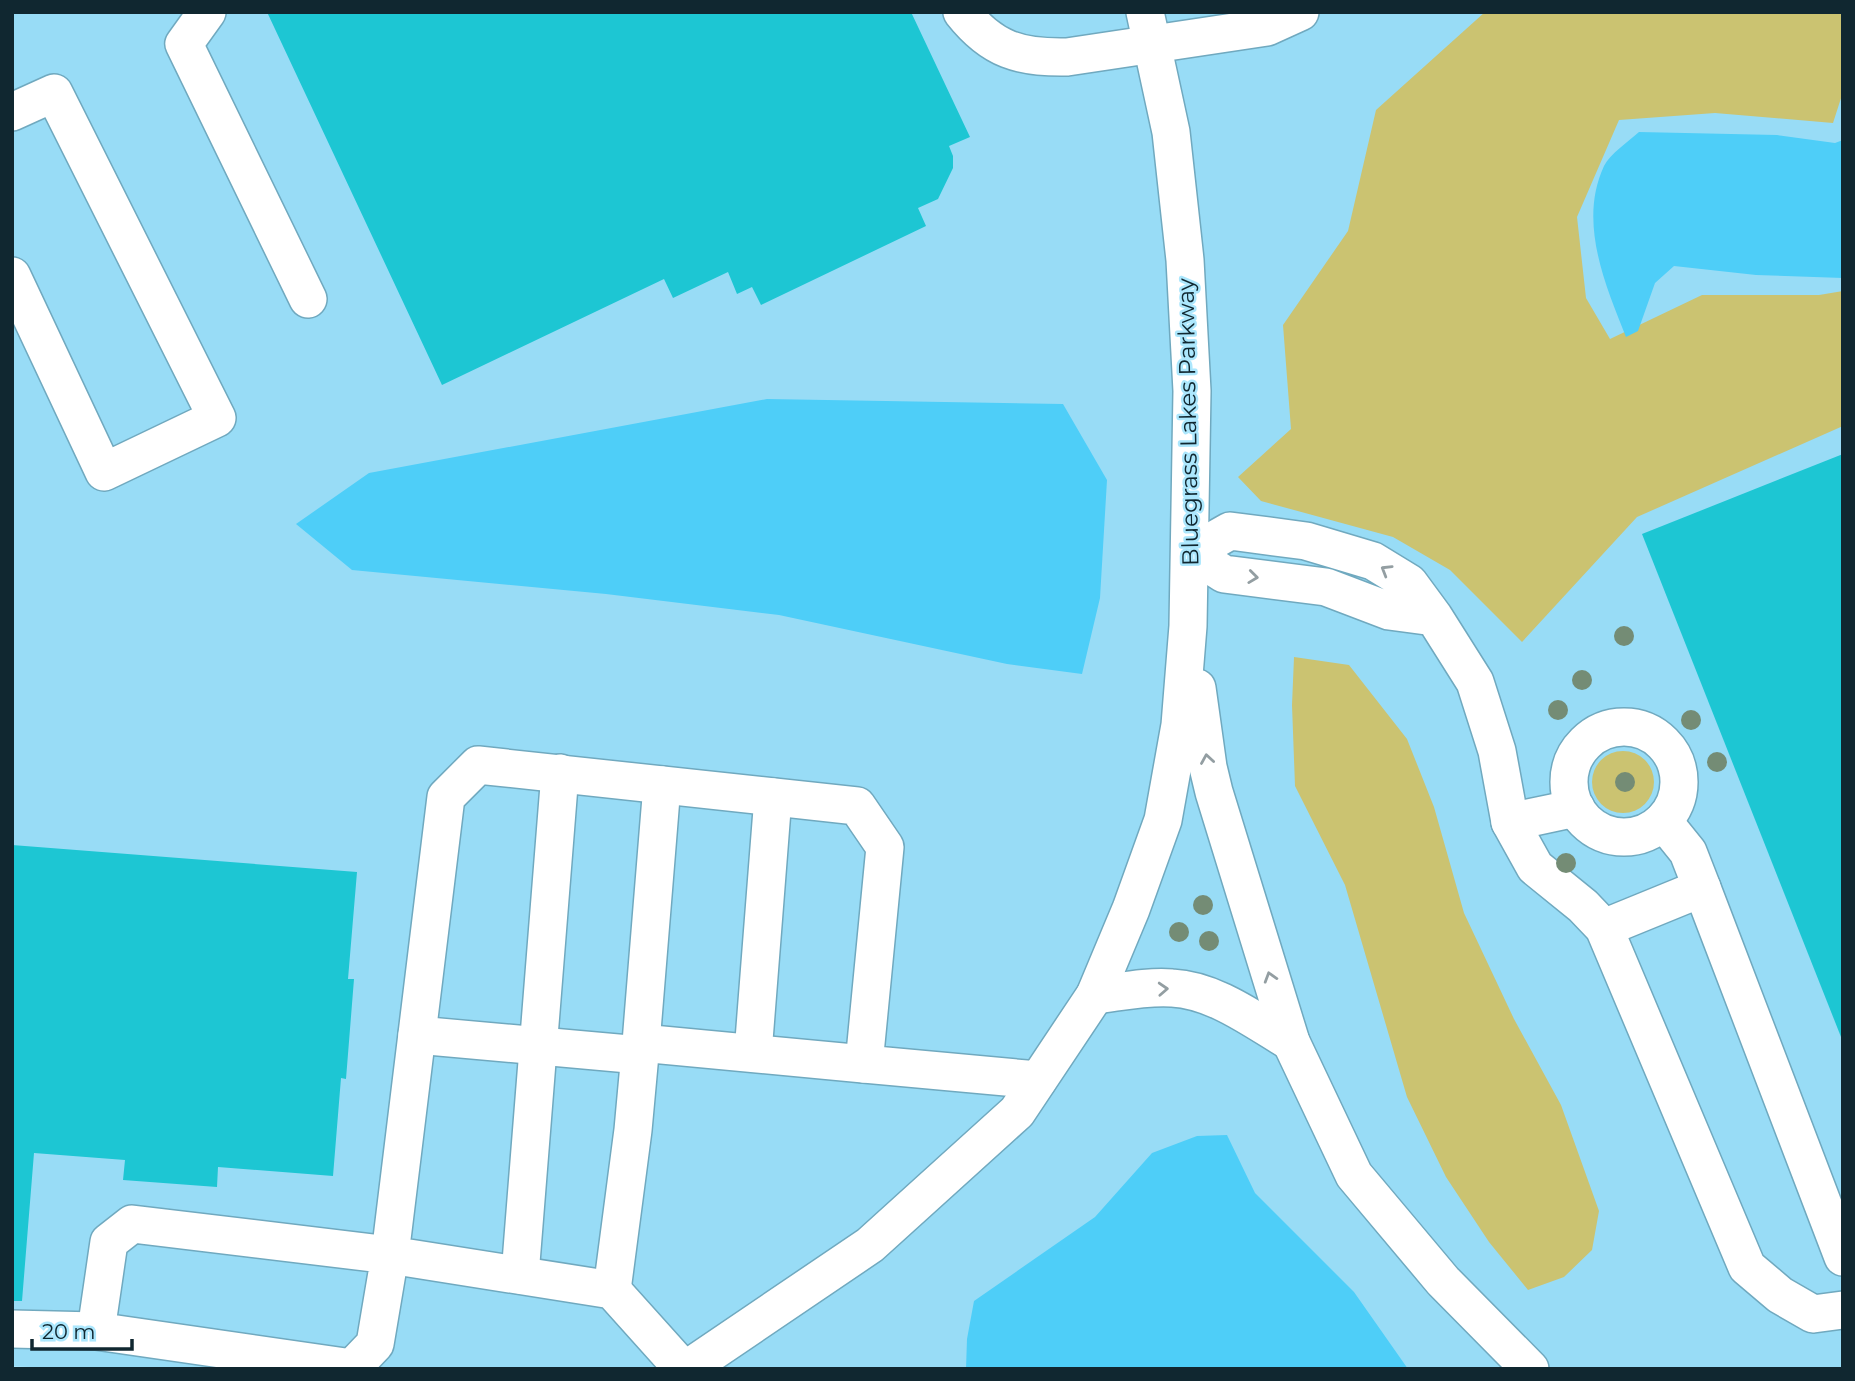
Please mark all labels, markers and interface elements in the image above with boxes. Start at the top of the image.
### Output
street label: Bluegrass Lakes Parkway [1171,277,1205,566]
one-way arrow [1381,565,1394,578]
one-way arrow [1247,570,1259,585]
one-way arrow [1200,753,1215,765]
one-way arrow [1264,971,1279,983]
one-way arrow [1158,981,1169,996]
scale bar [32,1308,131,1352]
text: 20 m [42,1319,96,1344]

